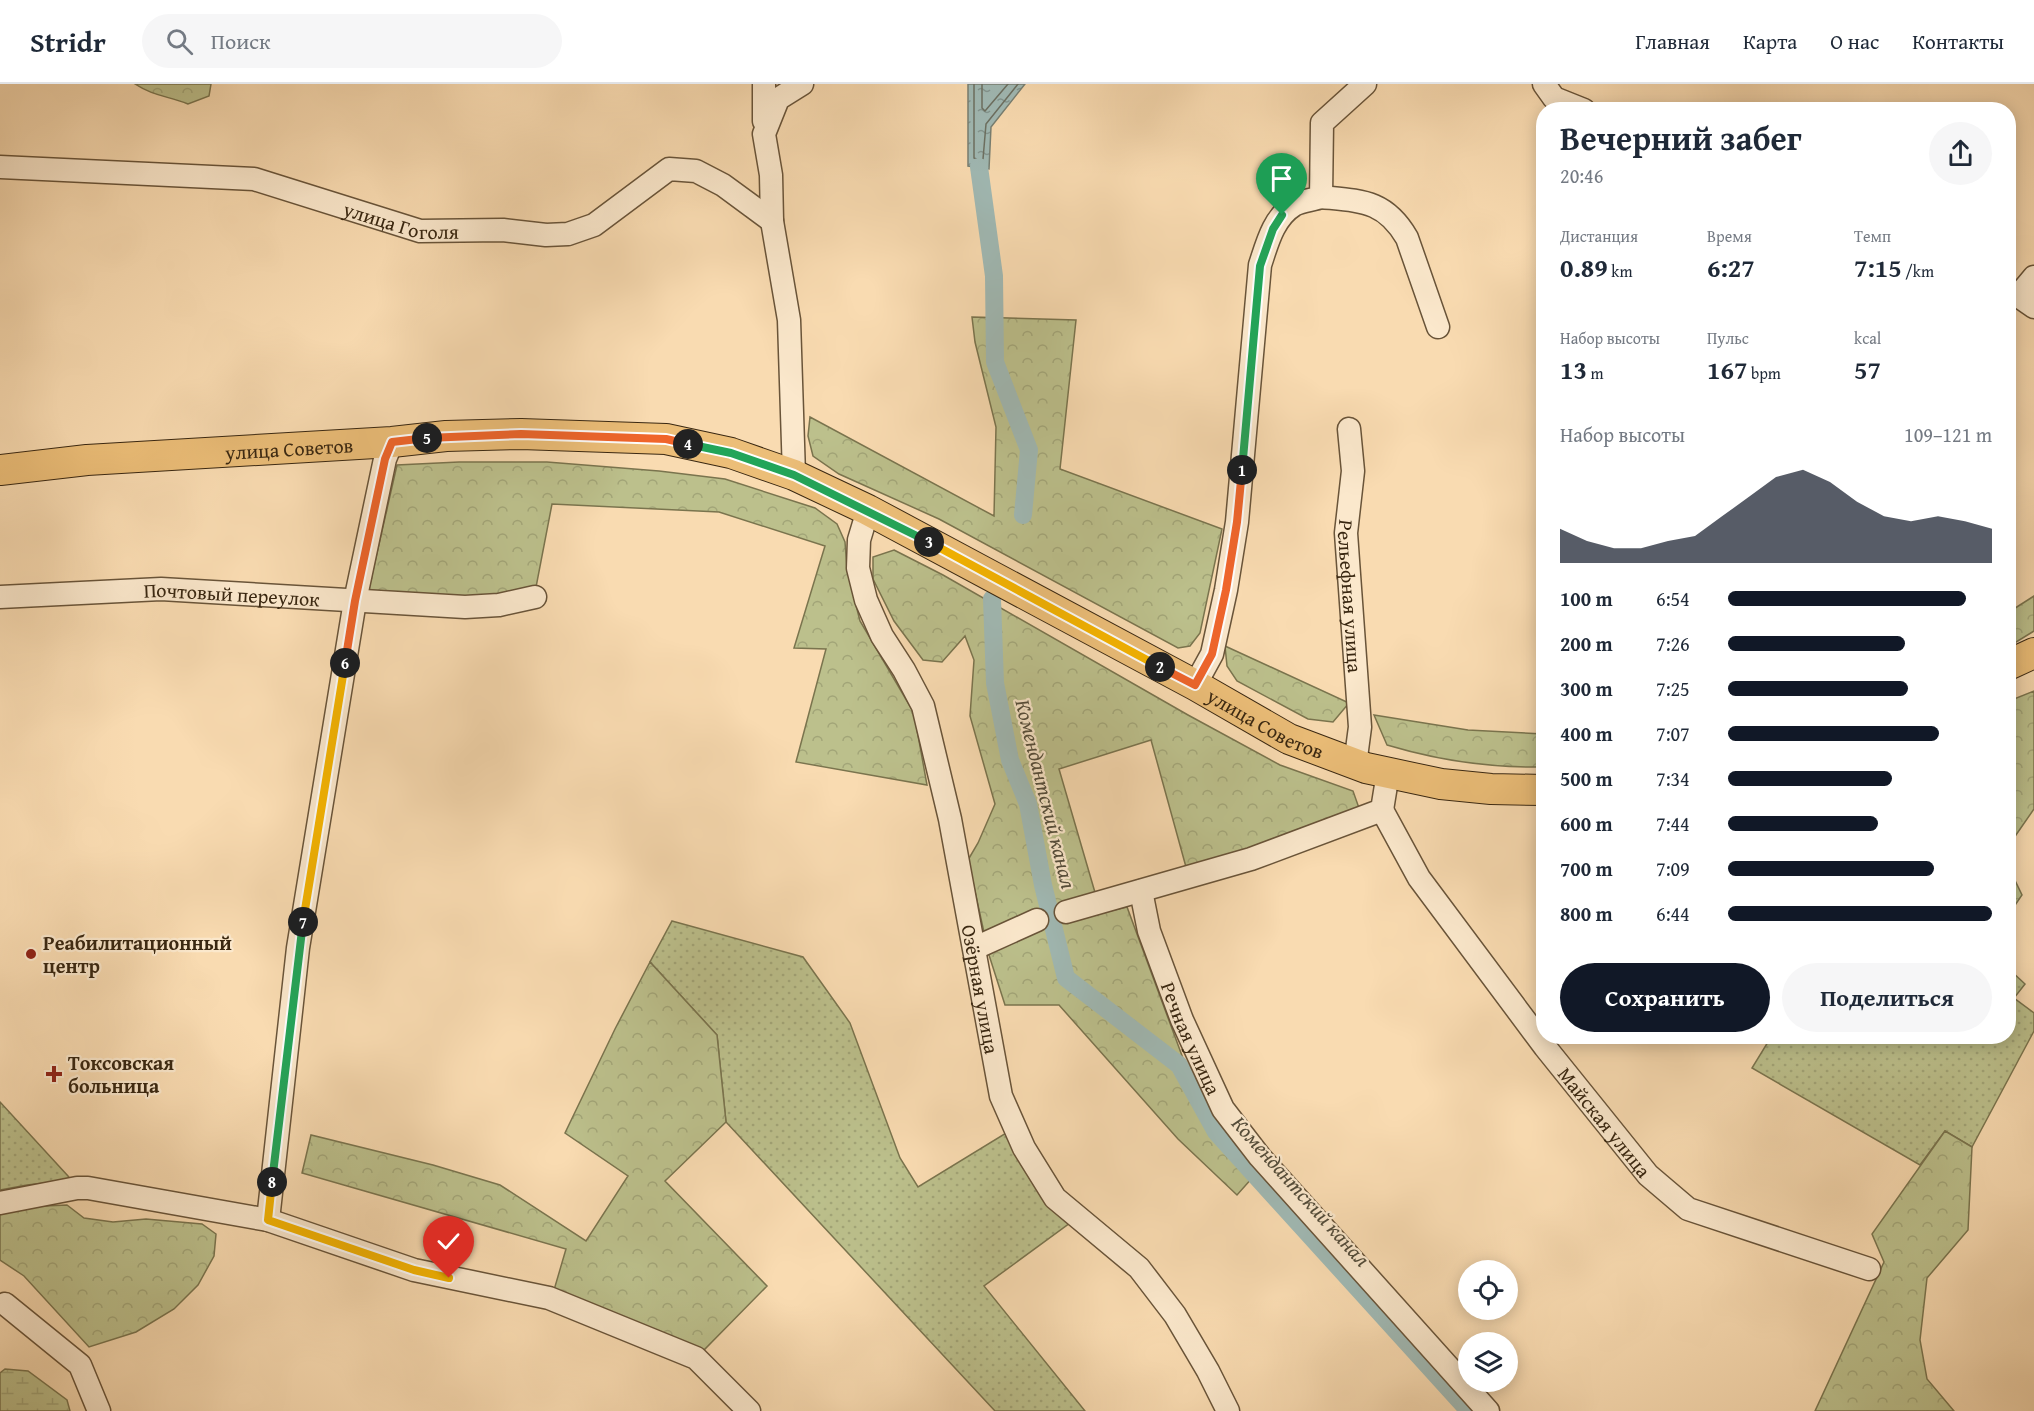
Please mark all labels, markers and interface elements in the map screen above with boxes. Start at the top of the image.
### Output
search box [142,14,562,68]
text: Stridr [30,21,106,62]
icon: search [163,25,196,58]
text: Поиск [211,25,271,57]
text: Главная [1635,26,1710,57]
text: Карта [1743,26,1797,57]
text: О нас [1830,26,1879,57]
text: Контакты [1912,26,2004,57]
text: Вечерний забег [1560,114,1802,162]
button: share [1929,122,1992,185]
pin [1256,153,1307,215]
text: 20:46 [1560,161,1603,190]
icon: arrive [1265,162,1298,195]
street label: улица Гоголя [339,193,459,246]
text: Дистанция [1560,224,1638,248]
text: Время [1707,224,1752,248]
text: Темп [1854,224,1891,248]
text: 0.89 [1560,248,1608,287]
text: 6:27 [1707,248,1755,287]
text: 7:15 [1854,248,1902,287]
text: km [1608,259,1632,283]
text: /km [1902,259,1934,283]
text: Набор высоты [1560,326,1660,350]
text: Пульс [1707,326,1749,350]
text: kcal [1854,326,1881,350]
text: 13 [1560,350,1587,389]
text: 167 [1707,350,1747,389]
text: 57 [1854,350,1881,389]
text: m [1587,361,1604,385]
text: bpm [1747,361,1781,385]
text: Набор высоты [1560,420,1685,449]
text: 109–121 m [1904,420,1992,449]
pin: 5 [412,423,442,453]
text: 5 [423,426,431,450]
pin: 4 [673,429,703,459]
street label: улица Советов [223,430,354,466]
text: 4 [684,432,692,456]
pin: 1 [1227,455,1257,485]
text: 1 [1238,458,1246,482]
street label: Рельефная улица [1331,518,1371,674]
pin: 3 [914,527,944,557]
text: 3 [925,530,933,554]
street label: Почтовый переулок [143,574,321,613]
text: 100 m [1560,584,1613,613]
text: 6:54 [1656,584,1690,613]
text: 200 m [1560,629,1613,658]
text: 7:26 [1656,629,1690,658]
pin: 6 [330,648,360,678]
text: 6 [341,651,349,675]
pin: 2 [1145,652,1175,682]
text: 2 [1156,655,1164,679]
text: 300 m [1560,674,1613,703]
text: 7:25 [1656,674,1690,703]
street label: улица Советов [1201,680,1328,765]
water label: Комендантский канал [1007,696,1085,892]
text: 400 m [1560,719,1613,748]
text: 7:07 [1656,719,1690,748]
text: 500 m [1560,764,1613,793]
text: 7:34 [1656,764,1690,793]
text: 600 m [1560,809,1613,838]
text: 7:44 [1656,809,1690,838]
text: 700 m [1560,854,1613,883]
text: 7:09 [1656,854,1690,883]
text: 800 m [1560,899,1613,928]
text: 6:44 [1656,899,1690,928]
pin: 7 [288,907,318,937]
text: 7 [299,910,307,934]
street label: Озёрная улица [955,922,1007,1056]
place label: Реабилитационный центр [43,928,232,980]
marker: Реабилитационный центр [24,947,38,961]
button: Сохранить [1560,963,1770,1032]
button: Поделиться [1782,963,1992,1032]
street label: Речная улица [1154,977,1229,1100]
place label: Токсовская больница [68,1048,174,1100]
street label: Майская улица [1552,1060,1659,1184]
marker: Токсовская больница [45,1065,63,1083]
water label: Комендантский канал [1225,1108,1378,1274]
pin: 8 [257,1167,287,1197]
text: 8 [268,1170,276,1194]
pin [423,1216,474,1278]
icon: check [432,1225,465,1258]
map controls [1458,1260,1518,1392]
button: locate [1458,1260,1518,1320]
button: layers [1458,1332,1518,1392]

